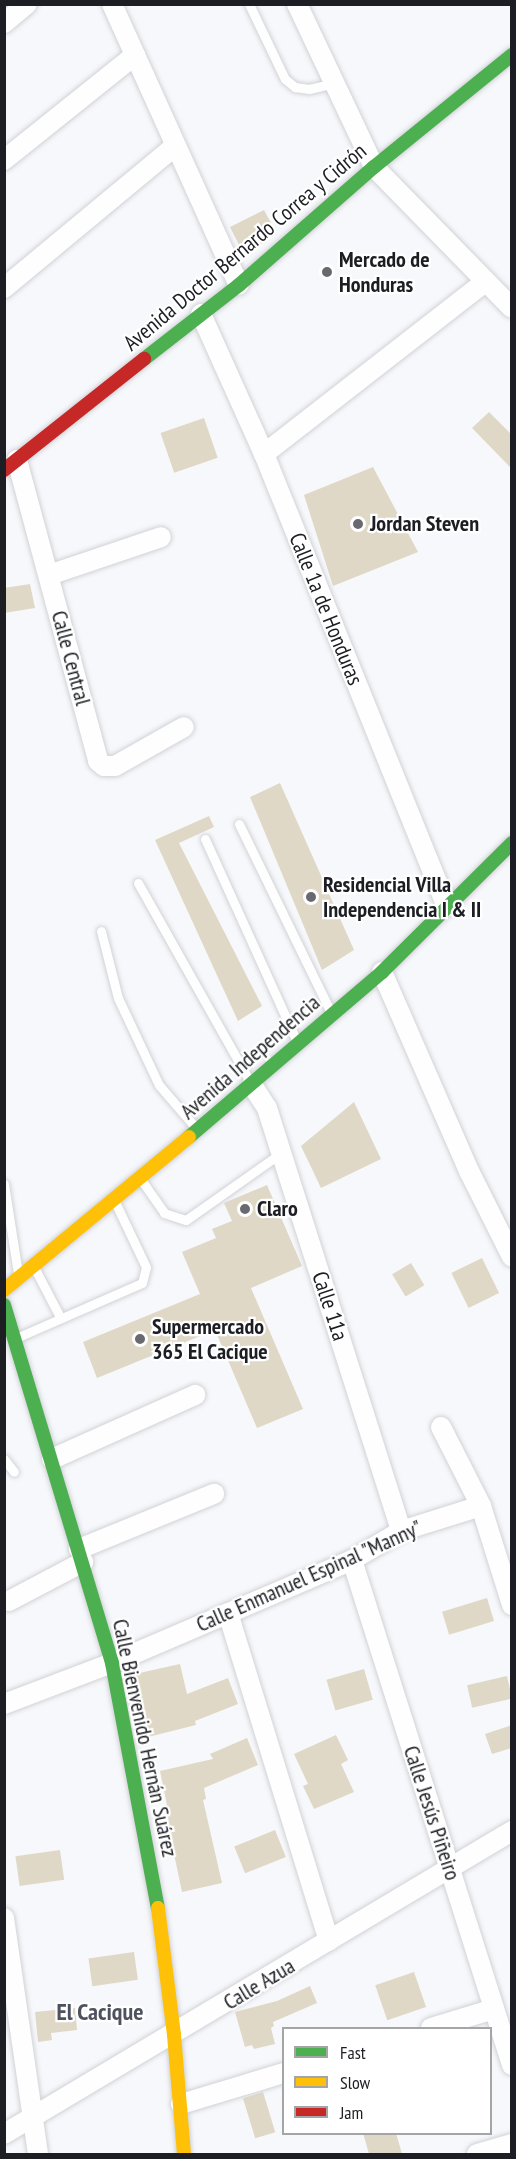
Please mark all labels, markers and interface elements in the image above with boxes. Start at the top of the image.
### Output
street label: Avenida Doctor Bernardo Correa y Cidrón [118,137,372,357]
place label: Mercado de Honduras [339,246,430,298]
marker: Mercado de Honduras [320,265,334,279]
place label: Jordan Steven [370,511,479,537]
marker: Jordan Steven [351,517,365,531]
street label: Calle 1a de Honduras [284,529,368,689]
street label: Calle Central [46,608,96,708]
place label: Residencial Villa Independencia I & II [323,871,481,922]
marker: Residencial Villa Independencia I & II [304,890,318,904]
street label: Avenida Independencia [175,989,325,1125]
place label: Claro [257,1196,298,1222]
marker: Claro [238,1202,252,1216]
street label: Calle 11a [306,1268,354,1344]
place label: Supermercado 365 El Cacique [152,1313,268,1364]
marker: Supermercado 365 El Cacique [133,1332,147,1346]
street label: Calle Enmanuel Espinal "Manny" [192,1514,426,1638]
street label: Calle Bienvenido Hernán Suárez [107,1617,183,1859]
street label: Calle Jesús Piñeiro [398,1742,466,1884]
street label: Calle Azua [218,1952,300,2016]
district label: El Cacique [56,1998,144,2026]
legend [282,2027,492,2135]
text: Fast [340,2041,366,2064]
text: Slow [340,2071,370,2094]
text: Jam [340,2101,363,2124]

